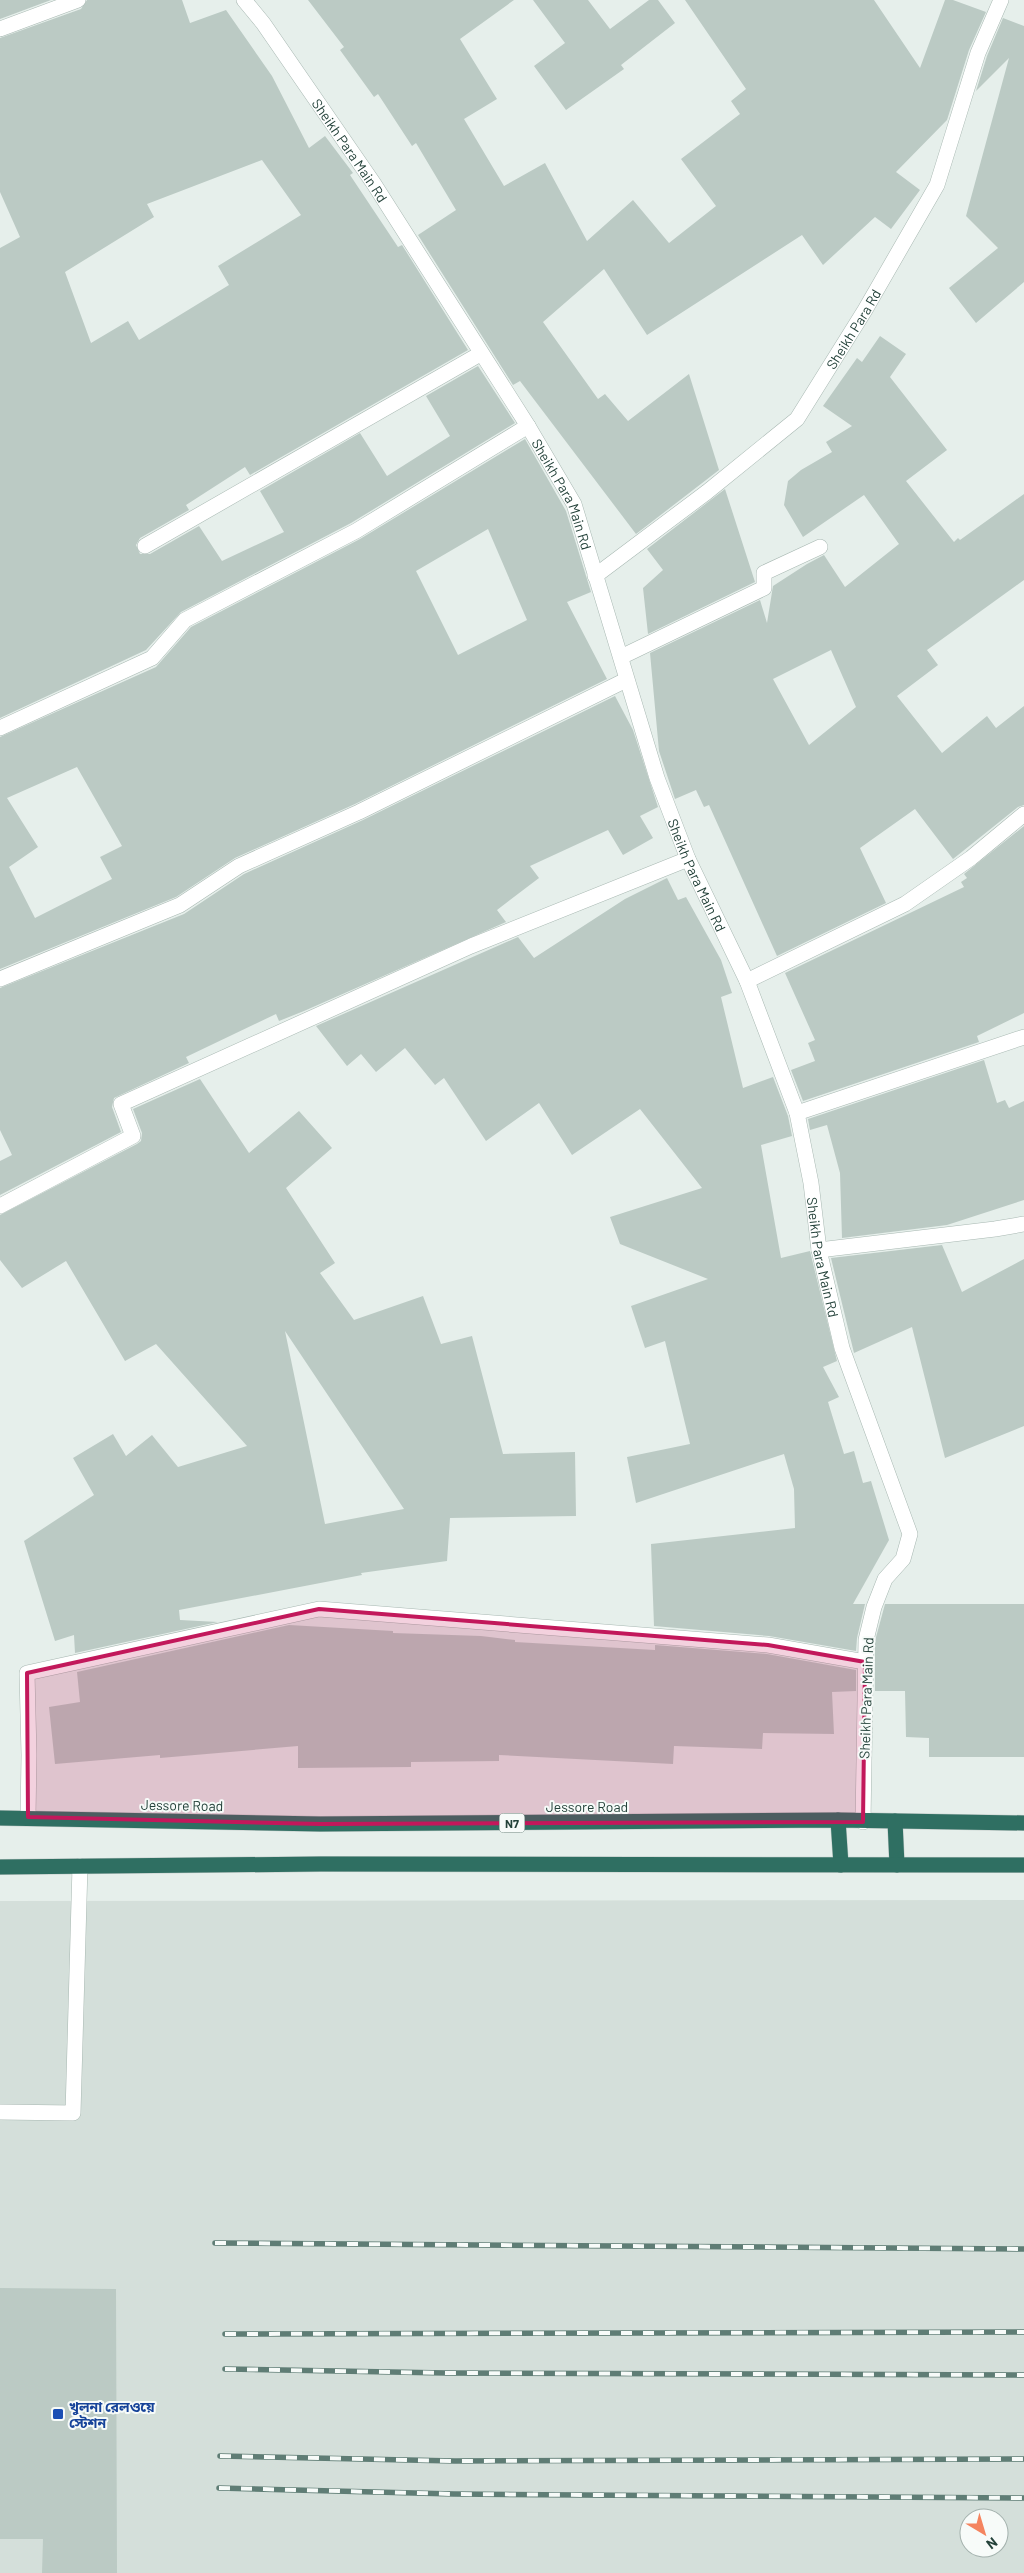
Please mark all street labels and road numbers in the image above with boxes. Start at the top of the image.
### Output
street label: Sheikh Para Main Rd [309,95,392,205]
street label: Sheikh Para Rd [822,286,884,372]
street label: Sheikh Para Main Rd [529,435,596,552]
street label: Sheikh Para Main Rd [665,816,730,934]
street label: Sheikh Para Main Rd [804,1196,843,1319]
street label: Sheikh Para Main Rd [855,1637,877,1759]
street label: Jessore Road [141,1796,223,1814]
street label: Jessore Road [546,1798,628,1815]
road number: N7 [500,1814,524,1832]

